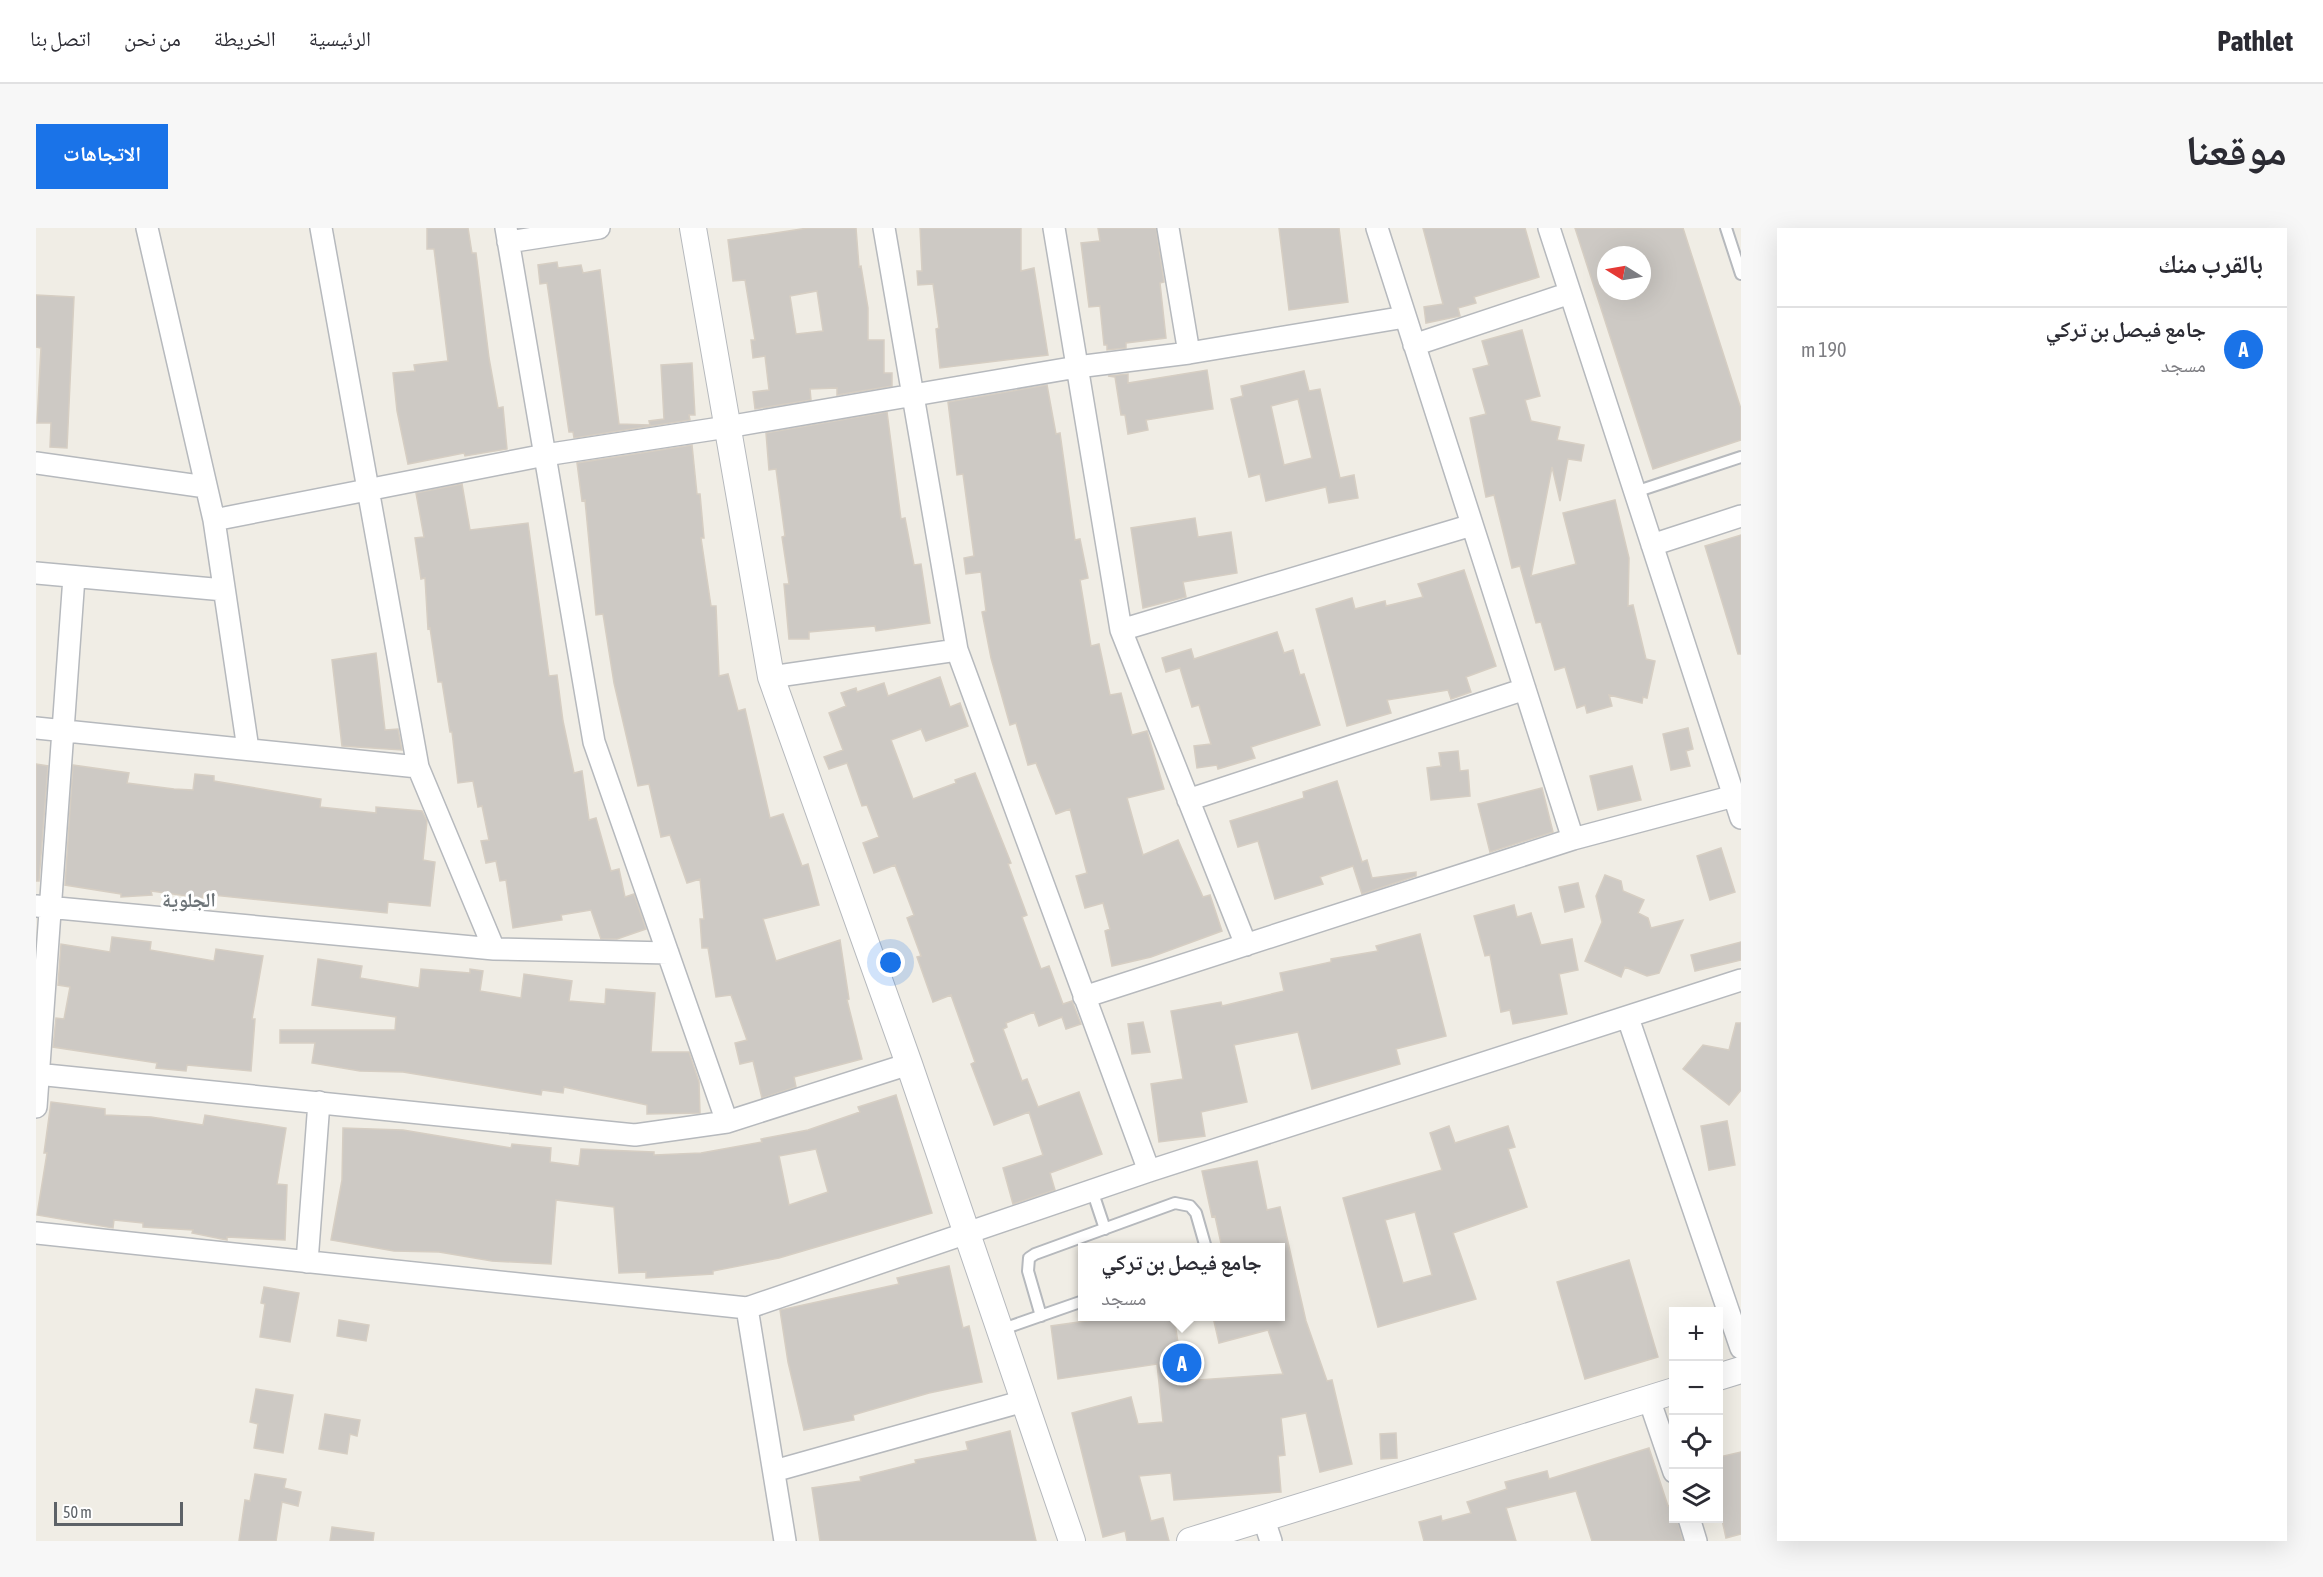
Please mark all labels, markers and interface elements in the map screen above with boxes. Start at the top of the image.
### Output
text: Pathlet [2217,25,2293,57]
text: اتصل بنا [30,26,91,50]
text: من نحن [124,26,181,50]
text: الخريطة [214,26,276,50]
text: الرئيسية [309,26,371,50]
button: الاتجاهات [36,124,168,189]
text: موقعنا [2186,126,2287,174]
north arrow [1597,246,1651,300]
text: بالقرب منك [2158,249,2263,279]
text: جامع فيصل بن تركي [2046,316,2206,342]
text: 190 m [1801,338,1846,361]
text: A [2239,338,2248,361]
text: مسجد [2161,353,2206,376]
district label: الجلوية [162,888,216,912]
your location [876,948,905,977]
popup [1078,1243,1285,1321]
text: جامع فيصل بن تركي [1101,1249,1262,1275]
text: مسجد [1101,1286,1146,1309]
map controls [1669,1307,1723,1523]
button: + [1669,1307,1723,1361]
pin: A [1162,1340,1202,1386]
button: − [1669,1361,1723,1415]
button: locate [1669,1415,1723,1469]
button: layers [1669,1469,1723,1523]
scale bar [54,1499,183,1526]
text: 50 m [63,1503,92,1521]

